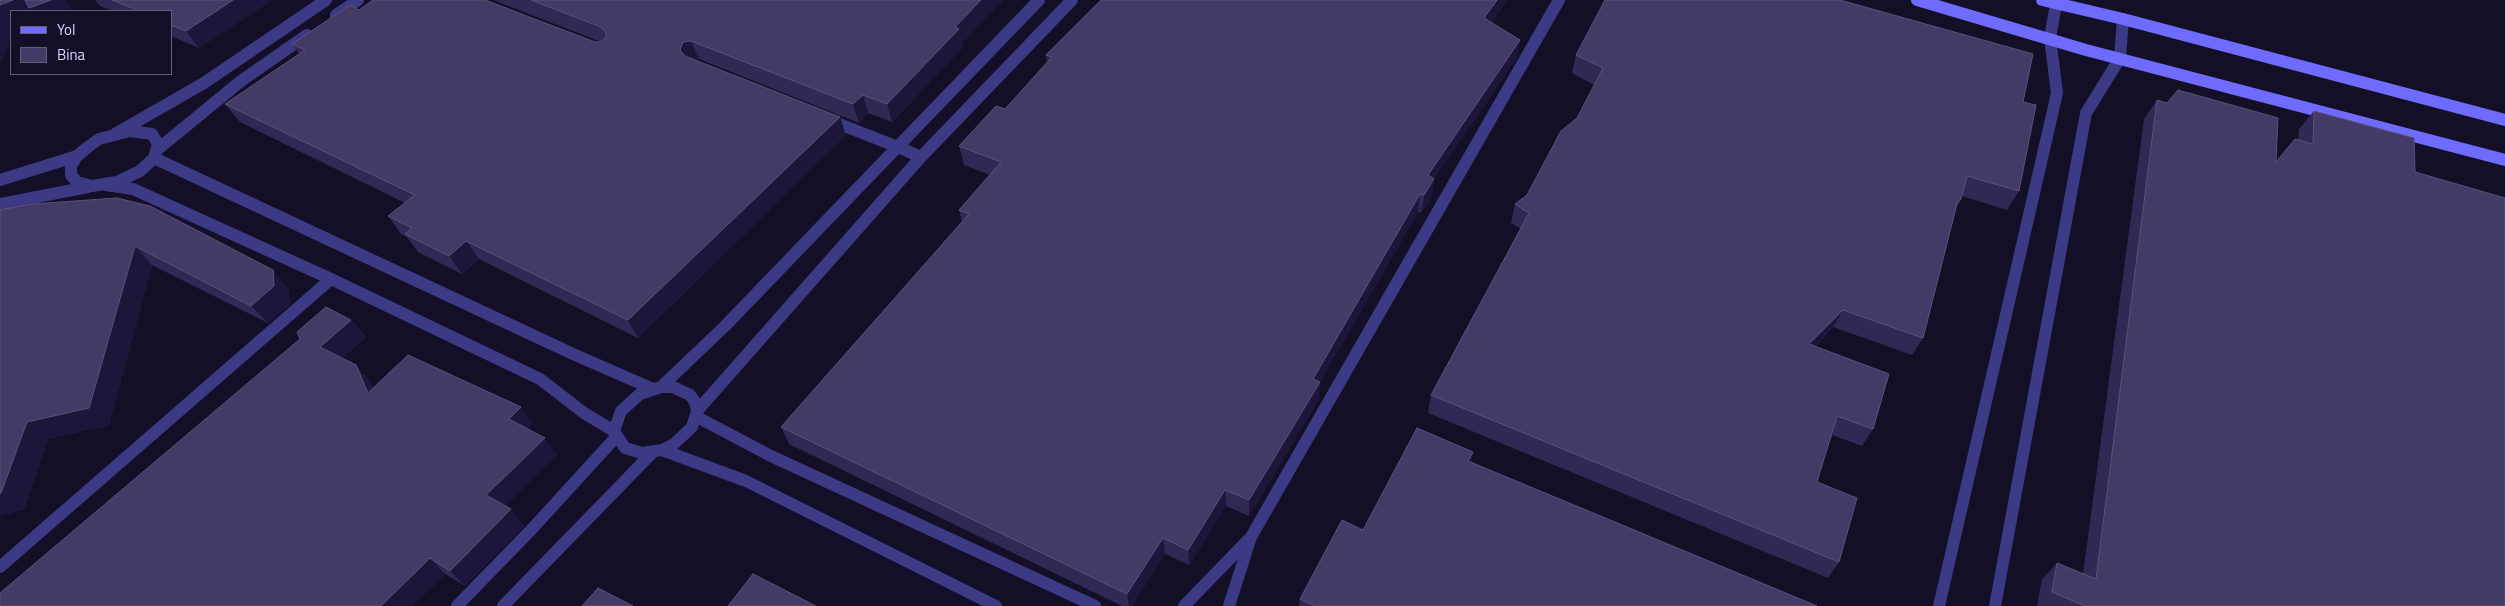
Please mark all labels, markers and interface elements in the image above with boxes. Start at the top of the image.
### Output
legend [10,10,172,75]
text: Yol [57,18,75,41]
text: Bina [57,43,85,66]

